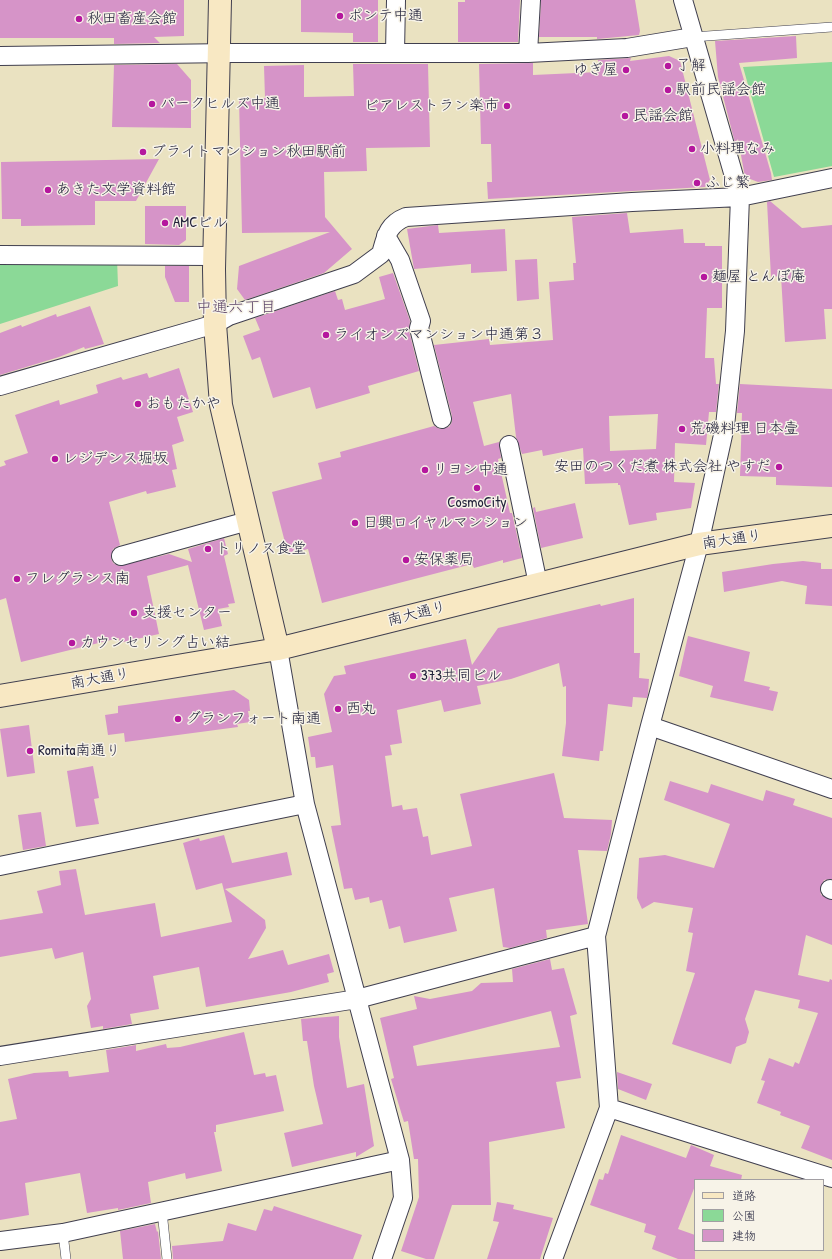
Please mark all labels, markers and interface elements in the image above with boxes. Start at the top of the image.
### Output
place label: ポンテ中通 [348,7,423,25]
place label: 秋田畜産会館 [87,10,177,28]
marker: ポンテ中通 [335,11,345,21]
marker: 秋田畜産会館 [74,14,84,24]
place label: 了解 [676,57,706,75]
place label: ゆぎ屋 [573,61,618,79]
marker: 了解 [663,61,673,71]
marker: ゆぎ屋 [621,65,631,75]
place label: 駅前民謡会館 [676,81,766,99]
marker: 駅前民謡会館 [663,85,673,95]
place label: パークヒルズ中通 [160,95,280,113]
place label: ビアレストラン楽市 [364,97,499,115]
marker: パークヒルズ中通 [147,99,157,109]
marker: ビアレストラン楽市 [502,101,512,111]
place label: 民謡会館 [633,107,693,125]
marker: 民謡会館 [620,111,630,121]
place label: 小料理なみ [700,140,775,158]
place label: ブライトマンション秋田駅前 [151,143,346,161]
marker: 小料理なみ [687,144,697,154]
marker: ブライトマンション秋田駅前 [138,147,148,157]
place label: ふじ繁 [705,174,750,192]
marker: ふじ繁 [692,178,702,188]
place label: あきた文学資料館 [56,181,176,199]
marker: あきた文学資料館 [43,185,53,195]
place label: AMCビル [173,214,227,232]
marker: AMCビル [160,218,170,228]
place label: 麺屋 とんぼ庵 [712,268,805,286]
marker: 麺屋 とんぼ庵 [699,272,709,282]
district label: 中通六丁目 [196,298,276,318]
place label: ライオンズマンション中通第３ [334,326,544,344]
marker: ライオンズマンション中通第３ [321,330,331,340]
place label: おもたかや [146,395,221,413]
marker: おもたかや [133,399,143,409]
place label: 荒磯料理 日本壹 [690,420,798,438]
marker: 荒磯料理 日本壹 [677,424,687,434]
place label: レジデンス堀坂 [63,450,168,468]
marker: レジデンス堀坂 [50,454,60,464]
place label: 安田のつくだ煮 株式会社 やすだ [554,458,771,476]
place label: リヨン中通 [433,461,508,479]
marker: 安田のつくだ煮 株式会社 やすだ [774,462,784,472]
marker: リヨン中通 [420,465,430,475]
marker: CosmoCity [472,483,482,493]
place label: CosmoCity [447,494,507,512]
place label: 日興ロイヤルマンション [363,514,528,532]
marker: 日興ロイヤルマンション [350,518,360,528]
street label: 南大通り [701,527,763,553]
place label: トリノス食堂 [216,540,306,558]
marker: トリノス食堂 [203,544,213,554]
place label: 安保薬局 [414,551,474,569]
marker: 安保薬局 [401,555,411,565]
place label: フレグランス南 [25,570,130,588]
marker: フレグランス南 [12,574,22,584]
street label: 南大通り [386,598,448,630]
place label: 支援センター [142,604,232,622]
marker: 支援センター [129,608,139,618]
place label: カウンセリング占い結 [80,634,230,652]
marker: カウンセリング占い結 [67,638,77,648]
street label: 南大通り [69,665,131,693]
place label: 373共同ビル [421,667,502,685]
marker: 373共同ビル [408,671,418,681]
place label: 西丸 [346,700,376,718]
marker: 西丸 [333,704,343,714]
place label: グランフォート南通 [186,710,321,728]
marker: グランフォート南通 [173,714,183,724]
place label: Romita南通り [38,742,120,760]
marker: Romita南通り [25,746,35,756]
legend [694,1179,824,1251]
text: 道路 [732,1187,756,1204]
text: 公園 [732,1207,756,1224]
text: 建物 [732,1227,756,1244]

